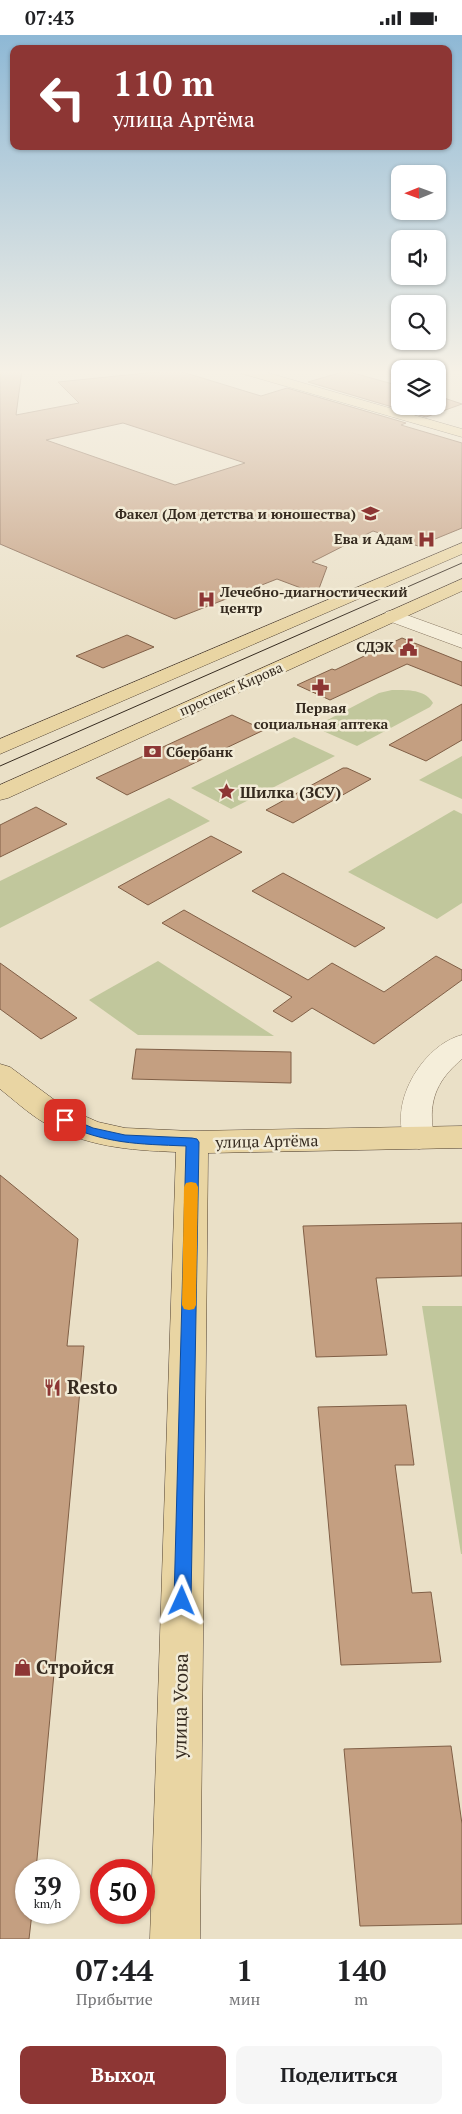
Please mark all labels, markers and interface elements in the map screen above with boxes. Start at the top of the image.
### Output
text: 07:43 [25,5,74,30]
text: 110 m [113,60,214,106]
icon: left [30,65,95,130]
text: улица Артёма [113,104,255,133]
north arrow [391,165,446,220]
map controls [391,165,446,415]
button: sound [391,230,446,285]
button: search [391,295,446,350]
button: layers [391,360,446,415]
place label: Факел (Дом детства и юношества) [115,504,356,523]
school or university icon: Факел (Дом детства и юношества) [360,504,380,524]
place label: Ева и Адам [334,529,413,548]
hospital icon: Ева и Адам [417,529,437,549]
place label: Лечебно-диагностический центр [219,582,408,617]
hospital icon: Лечебно-диагностический центр [196,590,216,610]
place label: СДЭК [356,637,394,656]
public building icon: СДЭК [398,637,418,657]
street label: проспект Кирова [176,657,286,720]
pharmacy icon: Первая социальная аптека [311,678,331,698]
place label: Первая социальная аптека [254,698,388,733]
bank icon: Сбербанк [142,742,162,762]
place label: Сбербанк [166,742,234,761]
place label: Шилка (ЗСУ) [240,781,341,803]
place icon: Шилка (ЗСУ) [216,782,236,802]
pin [44,1099,86,1141]
icon: arrive [51,1106,79,1134]
street label: улица Артёма [214,1129,319,1153]
place label: Resto [67,1374,117,1399]
restaurant icon: Resto [43,1377,63,1397]
position arrow [155,1574,207,1626]
street label: улица Усова [166,1653,193,1760]
place label: Стройся [36,1654,114,1679]
shop icon: Стройся [12,1657,32,1677]
speed limit sign: 50 [90,1859,155,1924]
text: 39 [33,1869,62,1902]
text: km/h [34,1896,61,1911]
text: 07:44 [75,1950,154,1990]
text: 1 [236,1950,253,1990]
text: 140 [336,1950,387,1990]
text: Прибытие [76,1988,153,2010]
text: мин [229,1988,260,2010]
text: m [354,1988,368,2010]
button: Выход [20,2046,226,2104]
button: Поделиться [236,2046,442,2104]

